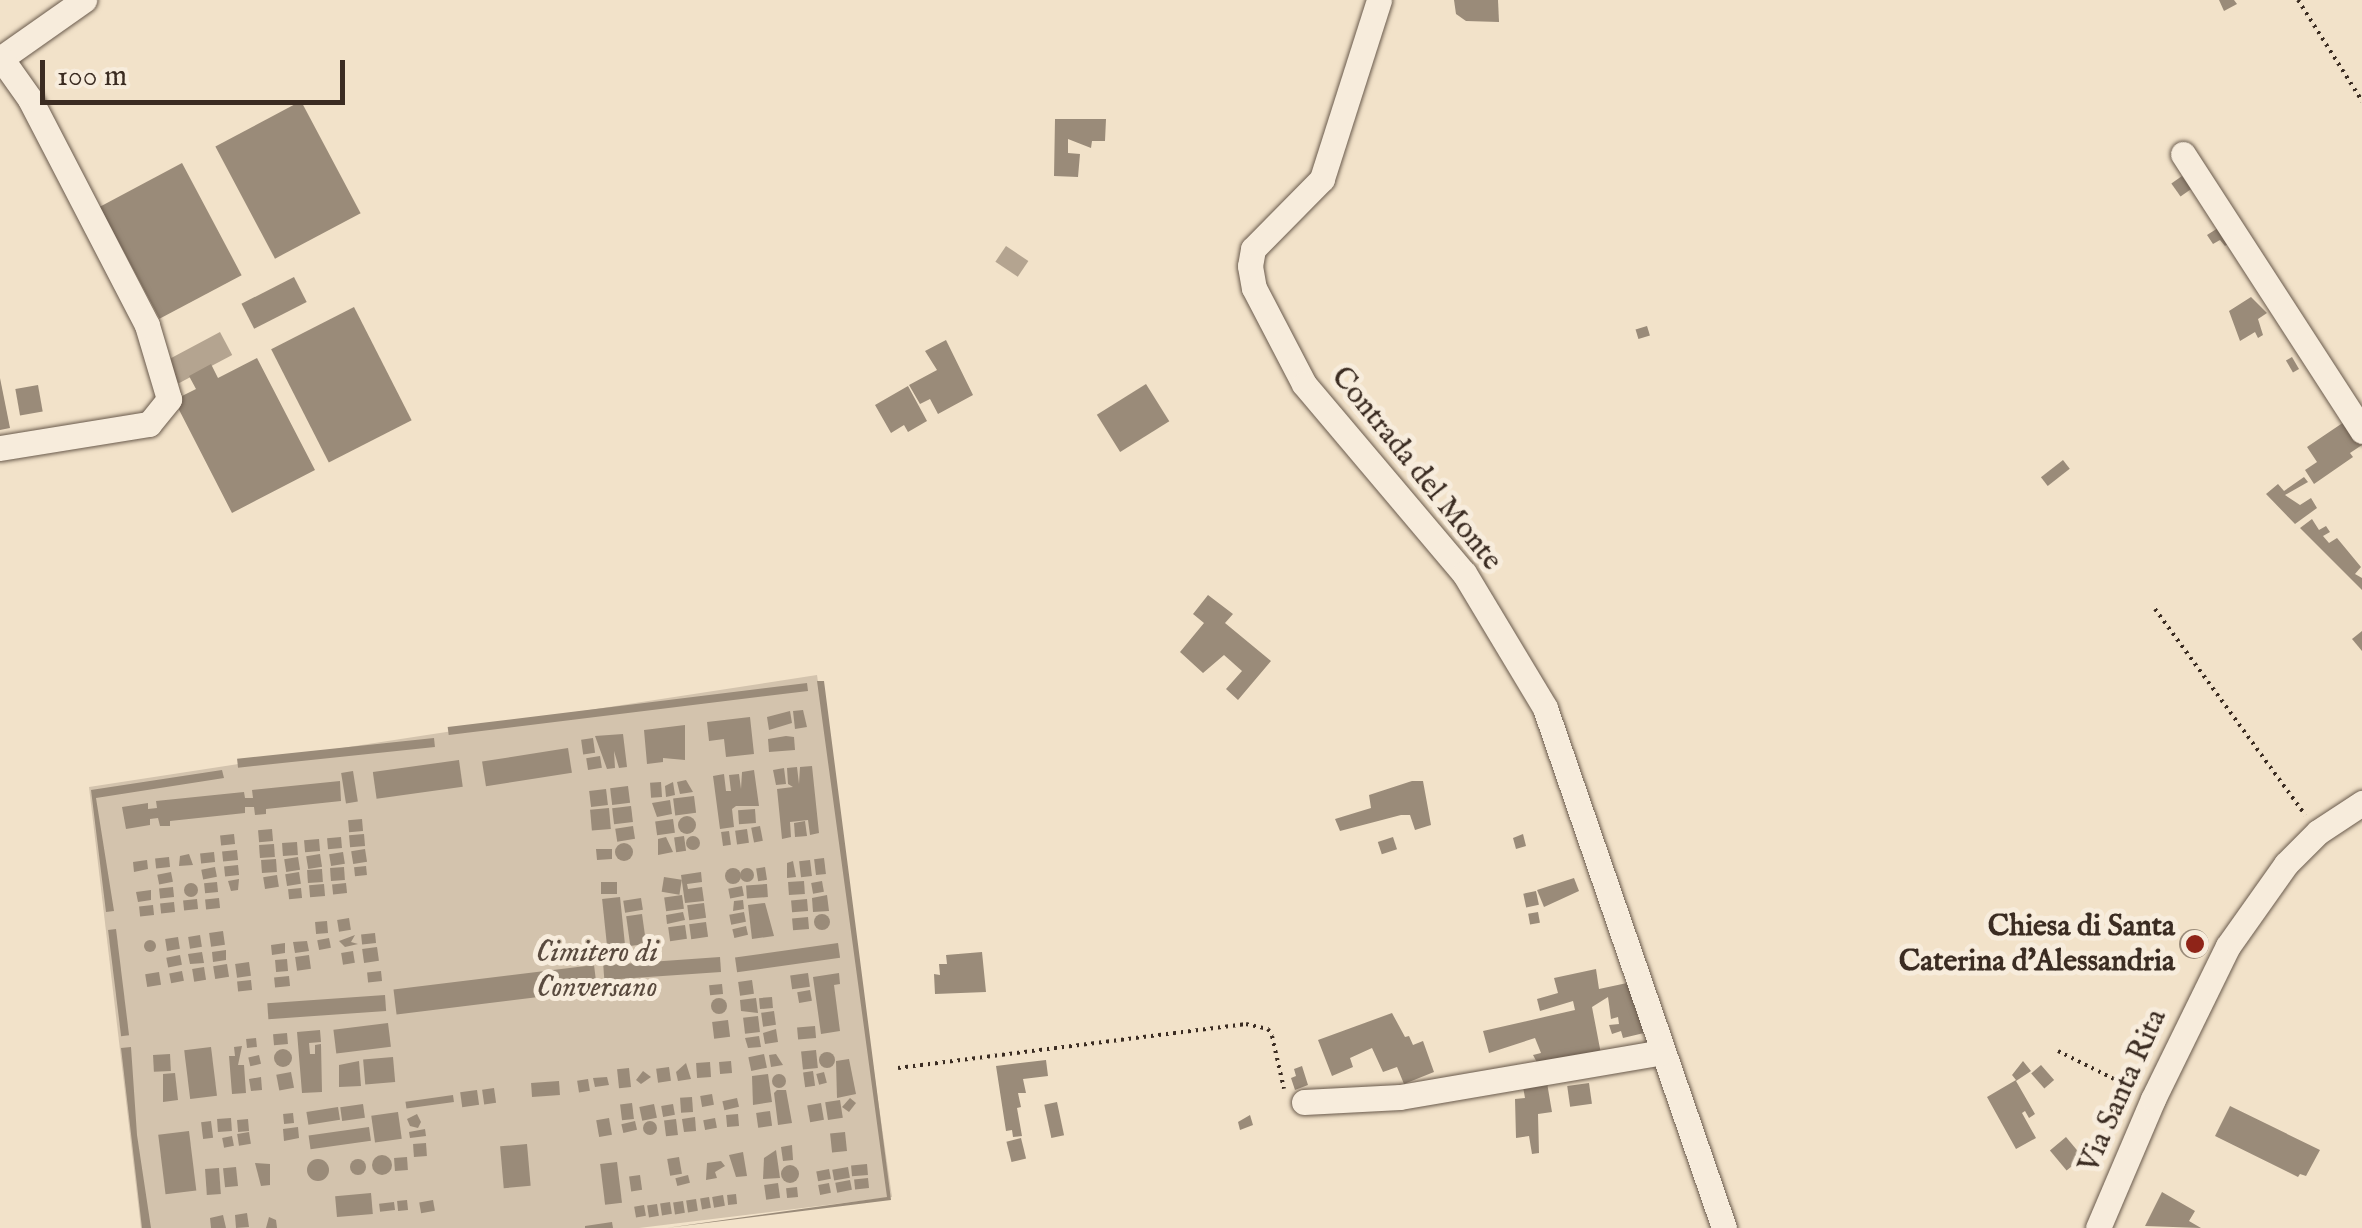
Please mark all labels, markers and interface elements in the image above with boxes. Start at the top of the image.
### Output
scale bar [45,40,350,102]
text: 100 m [57,58,127,96]
street label: Contrada del Monte [1323,360,1509,578]
place label: Chiesa di Santa Caterina d'Alessandria [1899,909,2175,980]
marker: Chiesa di Santa Caterina d'Alessandria [2184,933,2206,955]
park label: Cimitero di Conversano [536,935,658,1006]
street label: Via Santa Rita [2071,1004,2175,1178]

